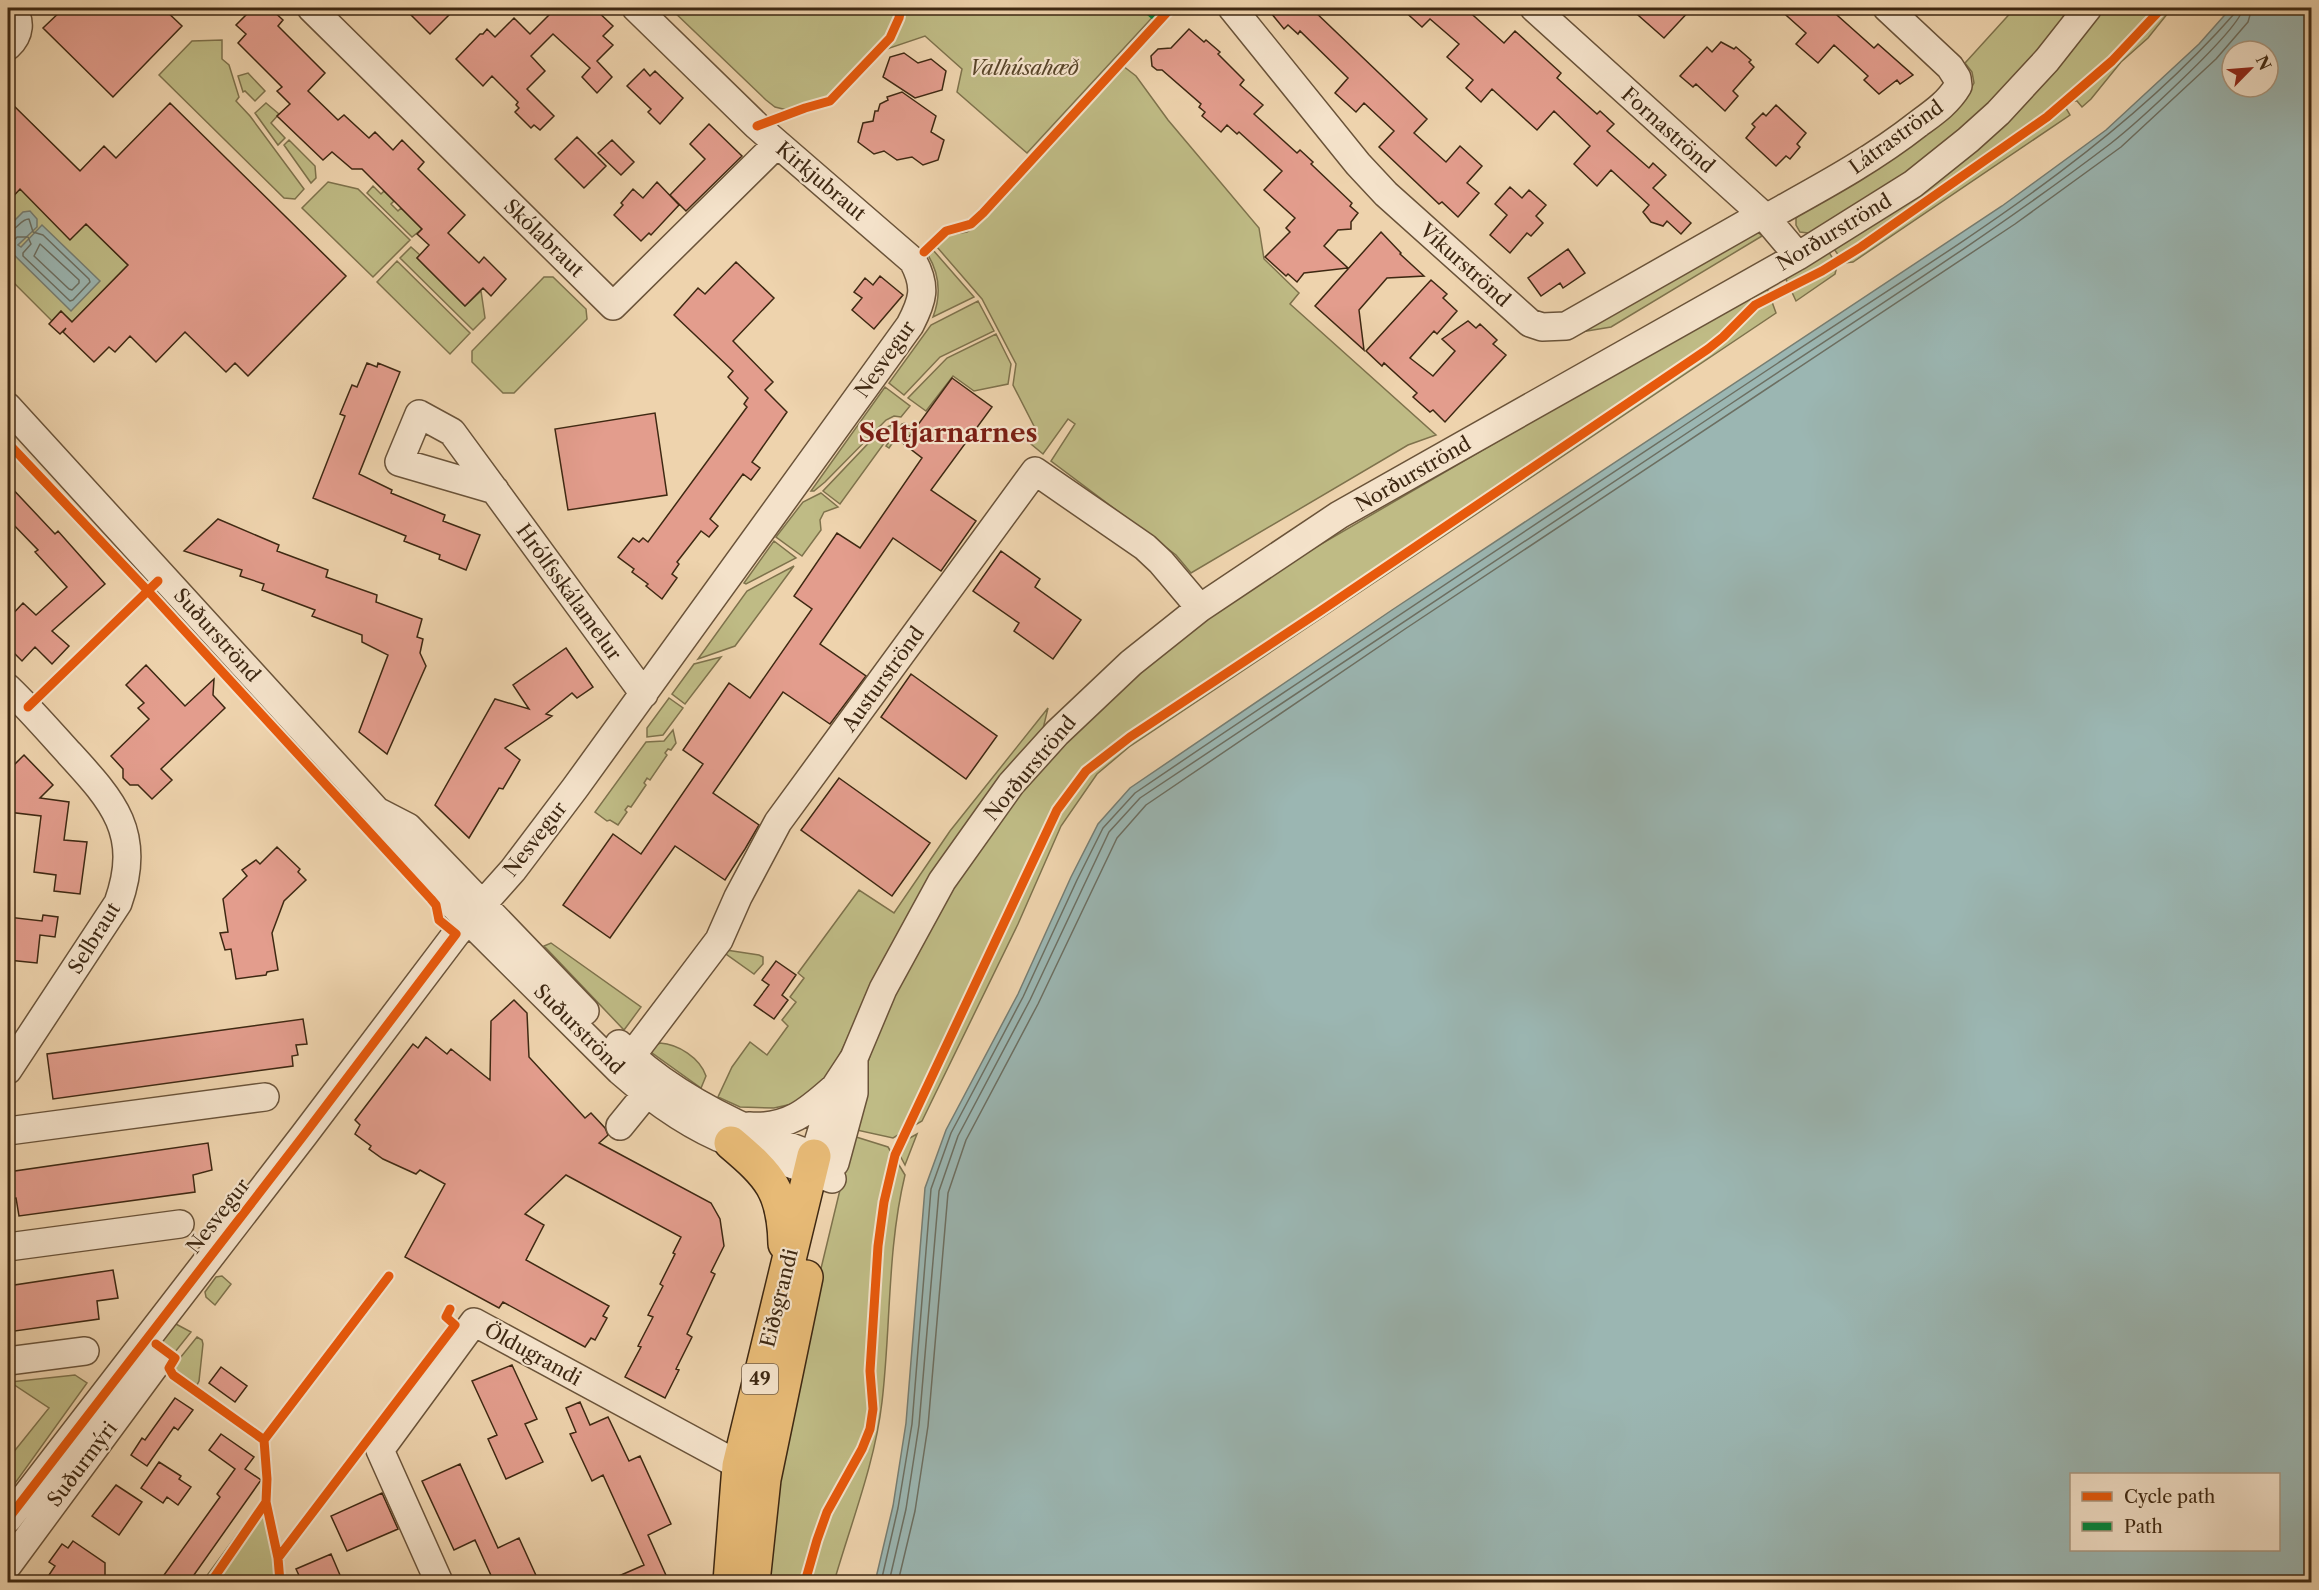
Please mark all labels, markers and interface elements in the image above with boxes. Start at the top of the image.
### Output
north arrow [2220,39,2280,99]
text: N [2252,52,2276,73]
park label: Valhúsahæð [969,56,1080,80]
street label: Fornaströnd [1617,82,1719,178]
street label: Látraströnd [1844,95,1948,179]
street label: Kirkjubraut [771,136,871,226]
street label: Norðurströnd [1772,188,1896,276]
street label: Skólabraut [499,194,589,282]
street label: Víkurströnd [1414,217,1515,312]
street label: Nesvegur [850,315,921,402]
district label: Seltjarnarnes [858,417,1038,449]
street label: Norðurströnd [1351,431,1475,517]
street label: Hrólfsskálamelur [511,519,627,665]
street label: Suðurströnd [169,583,265,687]
street label: Austurströnd [836,622,929,737]
street label: Norðurströnd [979,711,1081,825]
street label: Nesvegur [498,796,572,881]
street label: Selbraut [63,898,125,978]
street label: Suðurströnd [529,979,629,1079]
street label: Nesvegur [181,1173,255,1258]
street label: Eiðsgrandi [755,1246,803,1350]
street label: Öldugrandi [480,1317,586,1390]
road number: 49 [742,1364,778,1394]
street label: Suðurmýri [42,1417,122,1511]
legend [2070,1473,2280,1551]
text: Cycle path [2124,1486,2215,1508]
text: Path [2124,1516,2163,1538]

